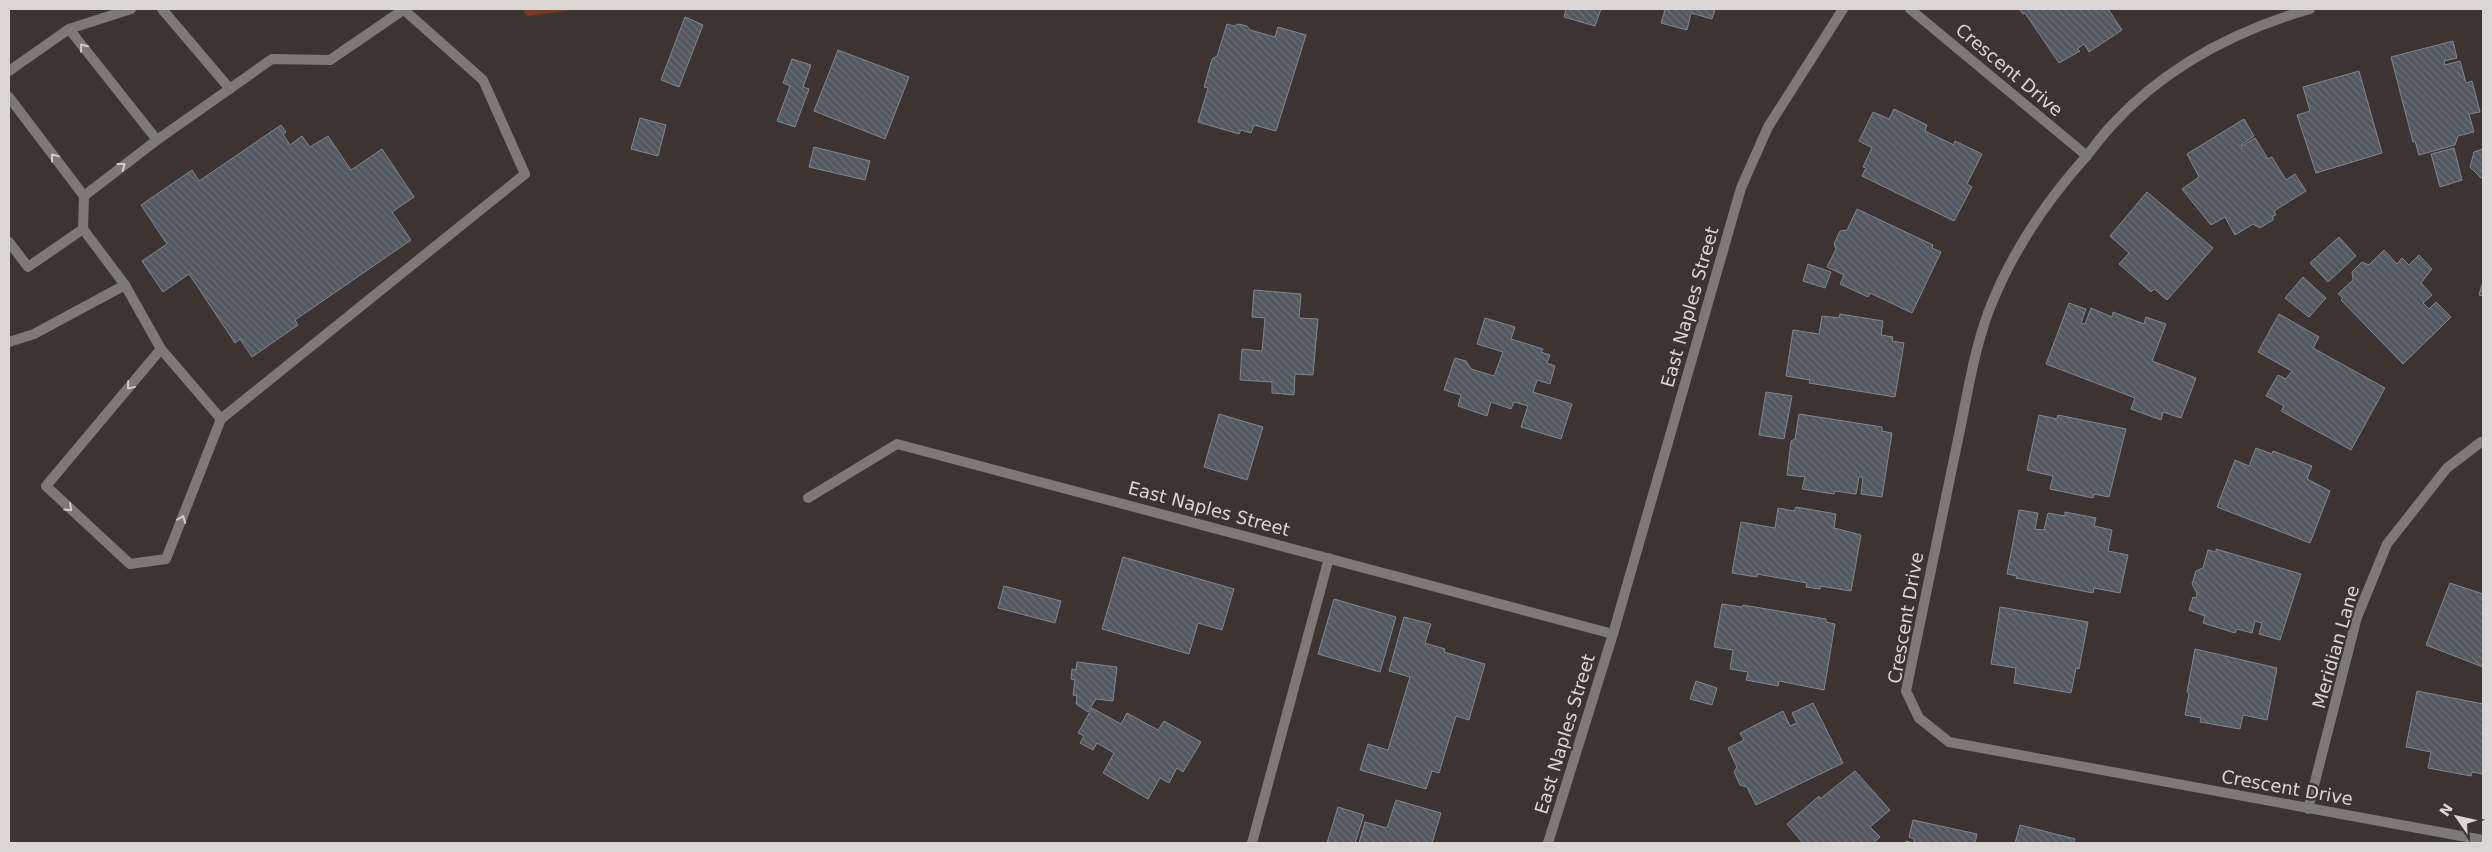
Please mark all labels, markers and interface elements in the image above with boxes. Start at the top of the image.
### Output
street label: Crescent Drive [1952,19,2067,120]
one-way arrow [81,44,89,53]
one-way arrow [51,153,60,163]
one-way arrow [116,164,125,172]
street label: East Naples Street [1656,224,1723,390]
one-way arrow [127,381,136,390]
street label: East Naples Street [1126,477,1292,540]
one-way arrow [63,502,72,511]
one-way arrow [176,515,186,523]
street label: Crescent Drive [1884,551,1927,685]
street label: Meridian Lane [2308,583,2363,711]
street label: East Naples Street [1530,651,1599,816]
street label: Crescent Drive [2220,766,2354,809]
north arrow [2432,792,2482,842]
text: N [2436,800,2456,819]

